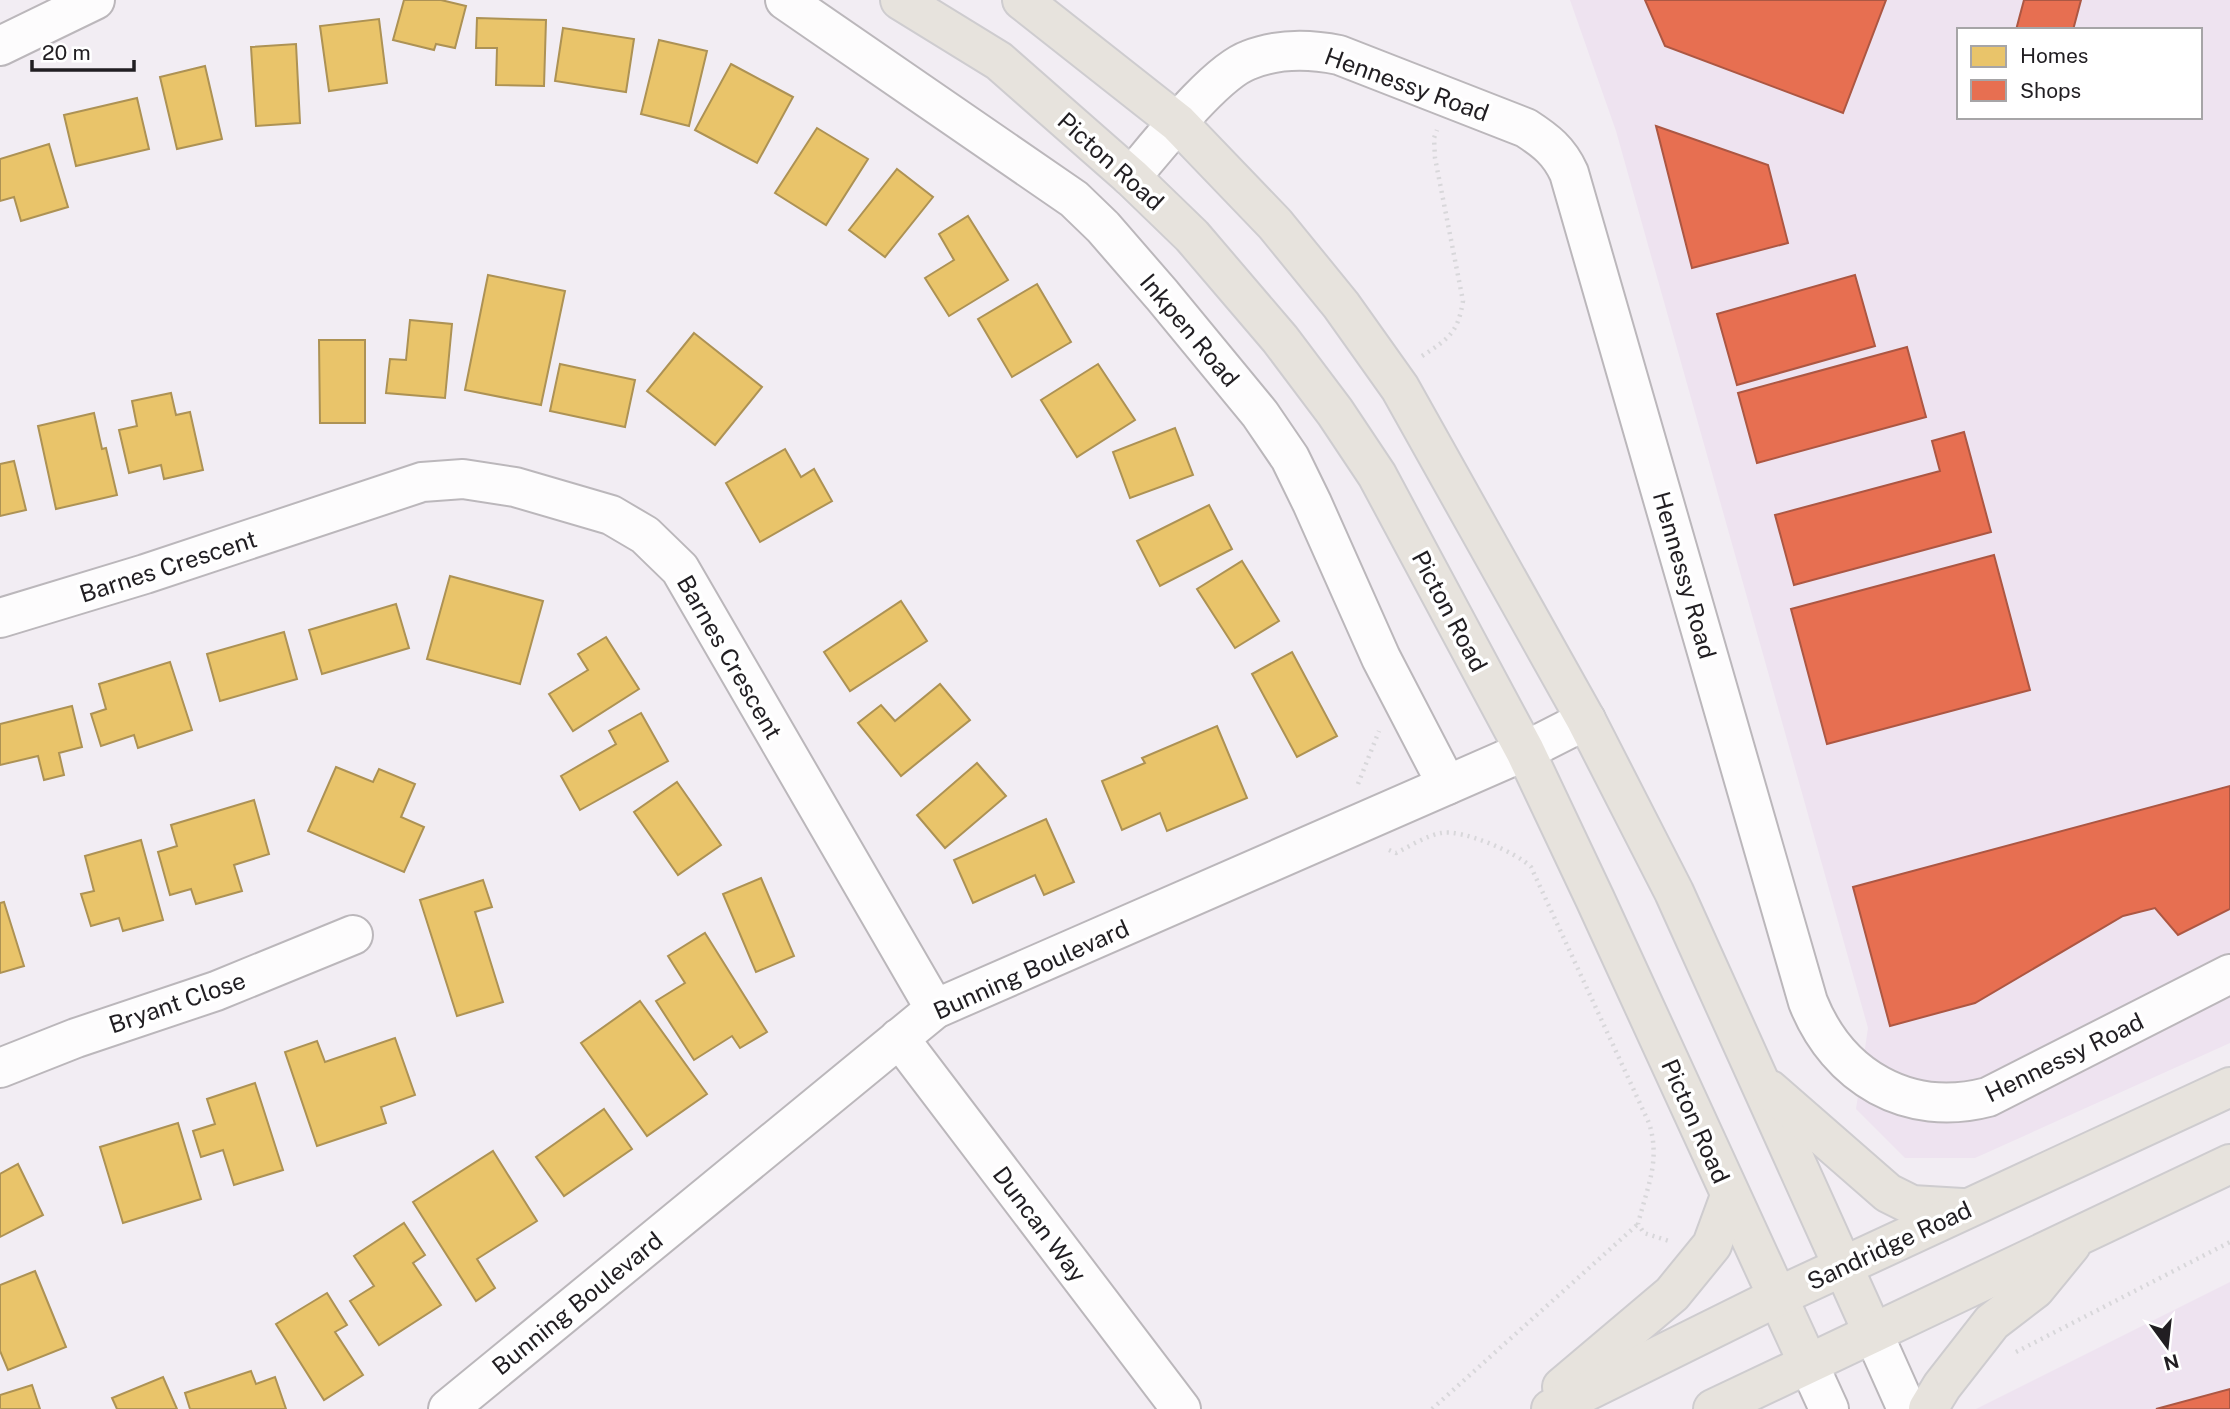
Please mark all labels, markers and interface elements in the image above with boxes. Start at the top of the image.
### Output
scale bar [32,28,133,72]
legend [1957,28,2202,119]
text: 20 m [42,40,91,65]
street label: Hennessy Road [1321,41,1493,127]
text: Homes [2020,43,2088,68]
text: Shops [2020,78,2081,103]
street label: Picton Road [1052,106,1170,216]
street label: Inkpen Road [1135,268,1245,392]
street label: Hennessy Road [1648,488,1722,662]
street label: Barnes Crescent [76,524,260,608]
street label: Picton Road [1406,546,1494,676]
street label: Barnes Crescent [672,570,788,744]
street label: Bunning Boulevard [929,913,1133,1025]
street label: Bryant Close [105,966,249,1038]
street label: Hennessy Road [1980,1007,2148,1107]
street label: Picton Road [1656,1055,1736,1187]
street label: Duncan Way [987,1161,1093,1287]
street label: Sandridge Road [1802,1195,1976,1295]
street label: Bunning Boulevard [486,1226,668,1380]
north arrow [2132,1311,2202,1381]
text: N [2161,1350,2181,1375]

